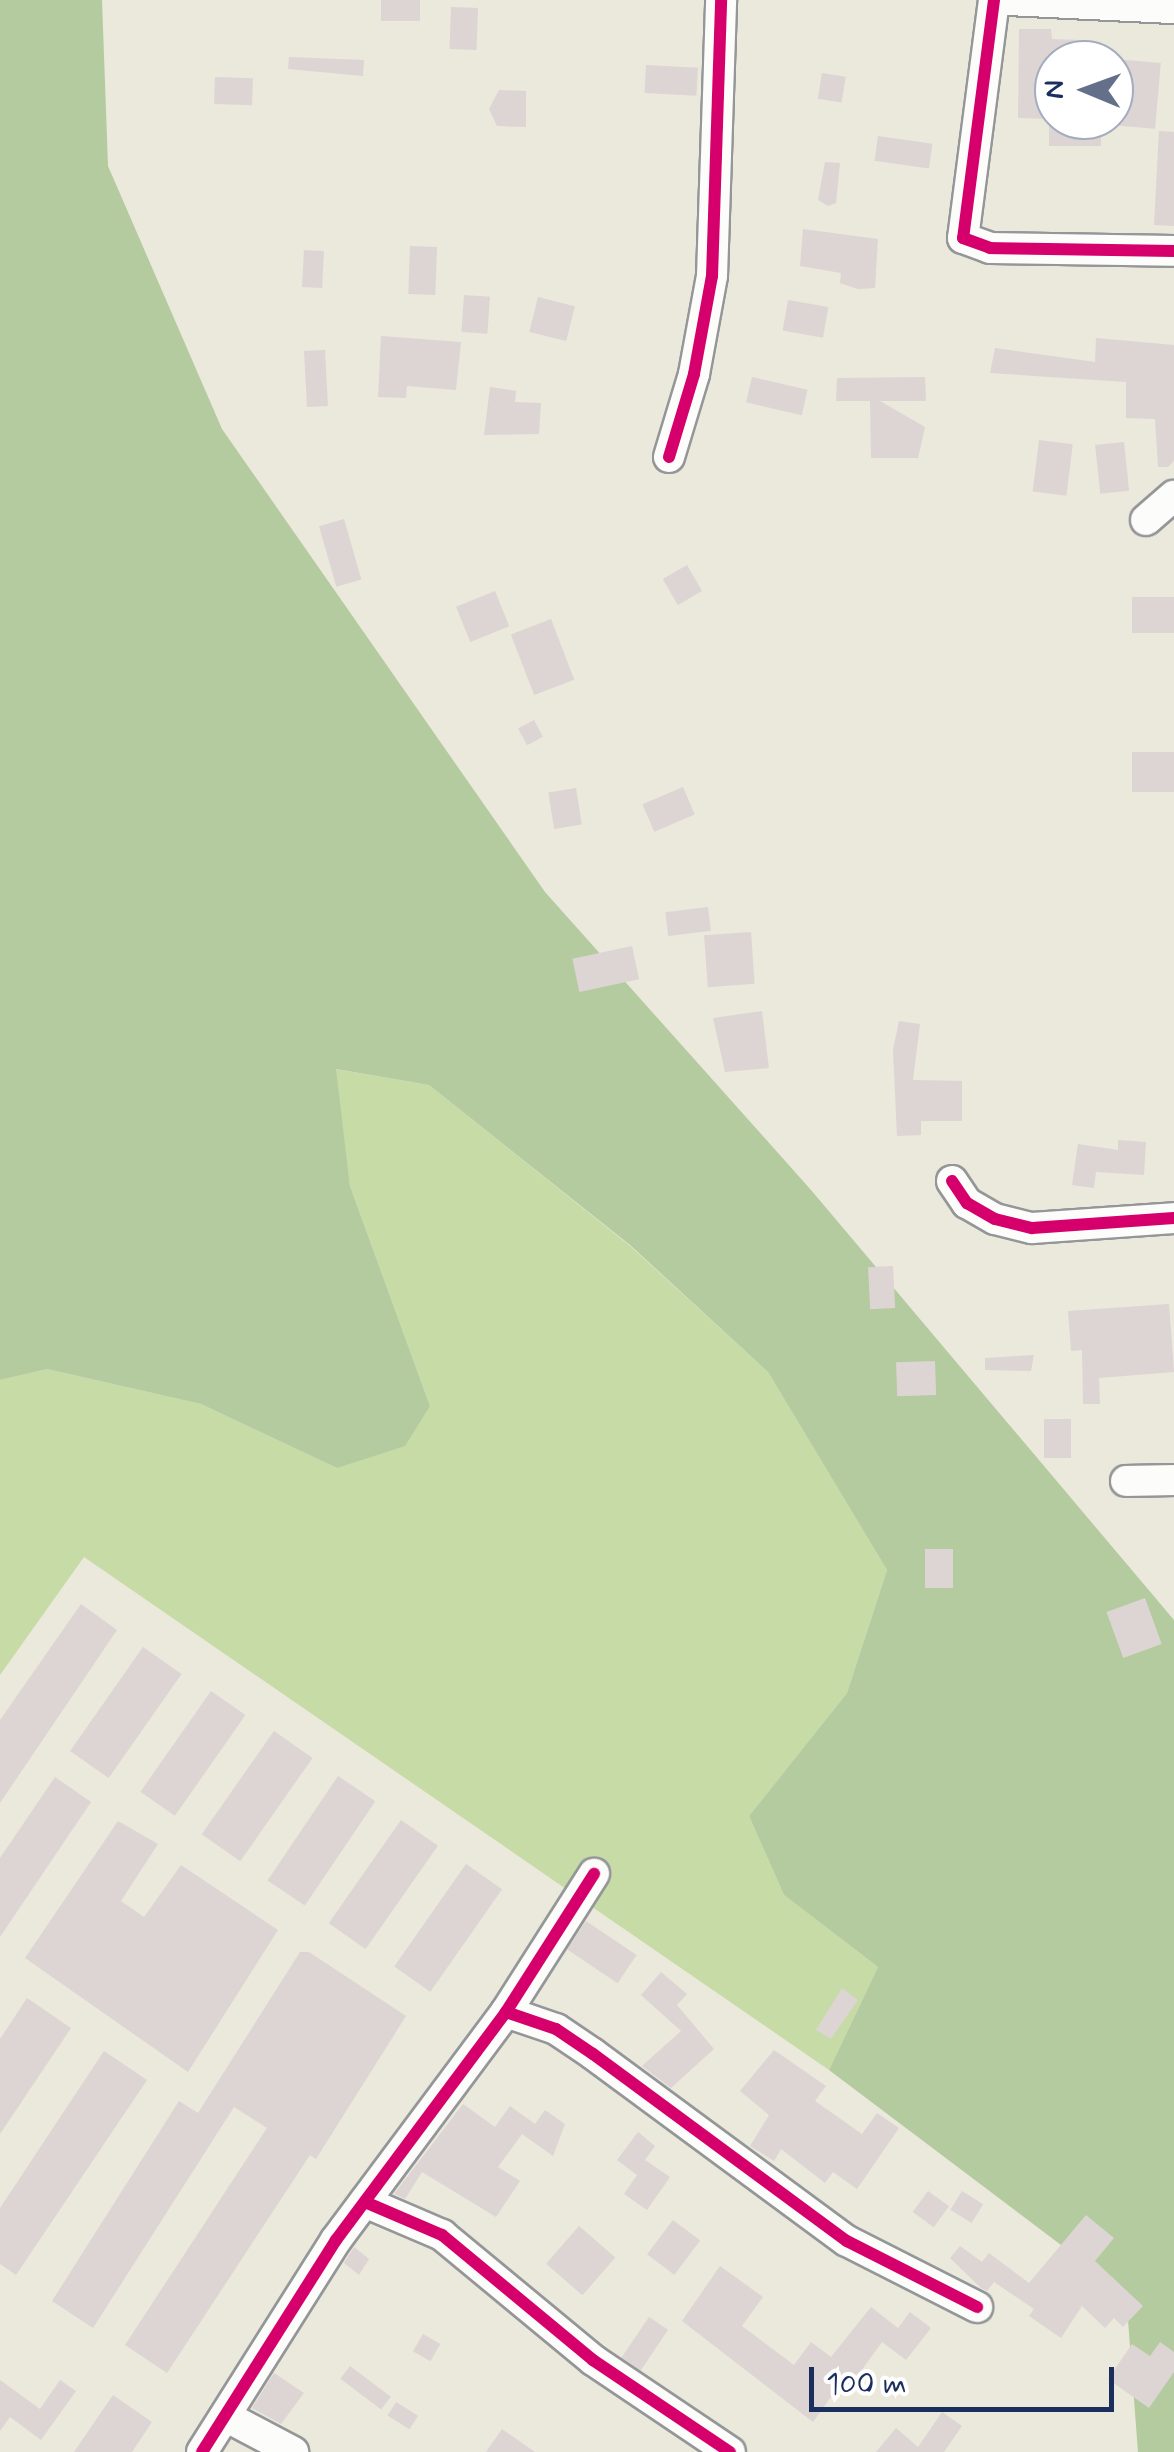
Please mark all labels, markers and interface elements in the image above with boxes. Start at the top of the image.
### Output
north arrow [1034,40,1134,140]
text: N [1037,80,1074,99]
scale bar [814,2347,1119,2409]
text: 100 m [826,2365,907,2404]

